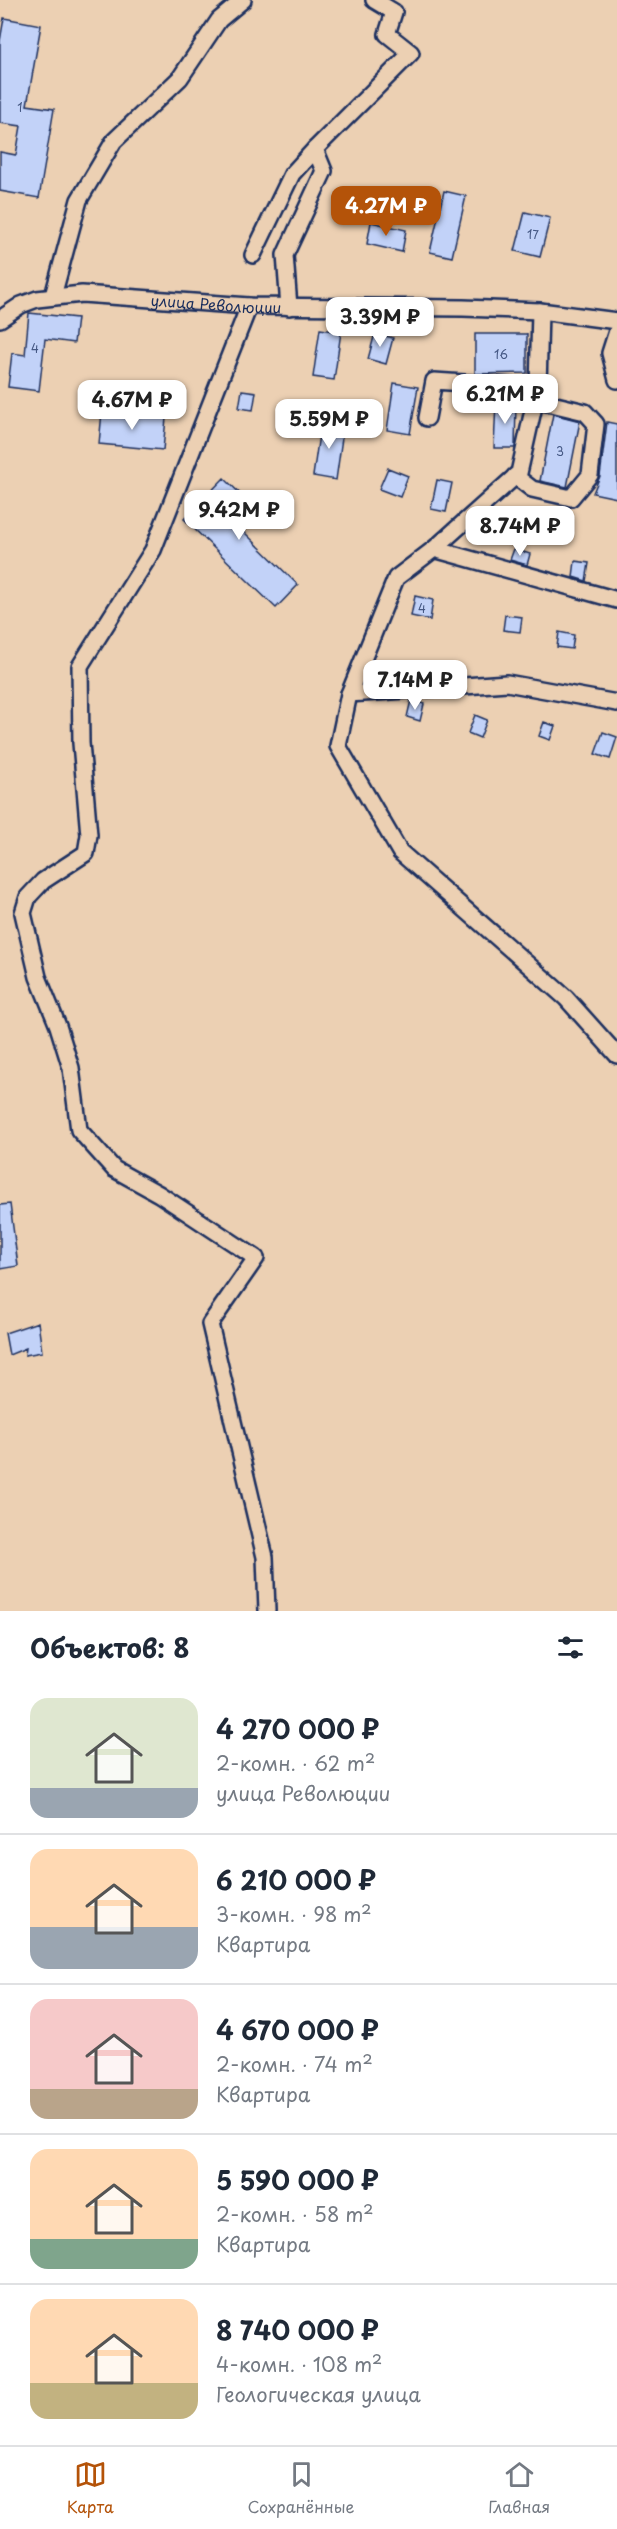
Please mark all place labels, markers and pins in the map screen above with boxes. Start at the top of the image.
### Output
pin: 4.27M ₽ [331,186,441,237]
pin: 3.39M ₽ [325,297,435,348]
pin: 6.21M ₽ [450,374,560,425]
pin: 4.67M ₽ [77,380,187,431]
pin: 5.59M ₽ [274,399,384,450]
pin: 9.42M ₽ [184,490,294,541]
pin: 8.74M ₽ [465,506,575,557]
pin: 7.14M ₽ [360,660,470,711]

